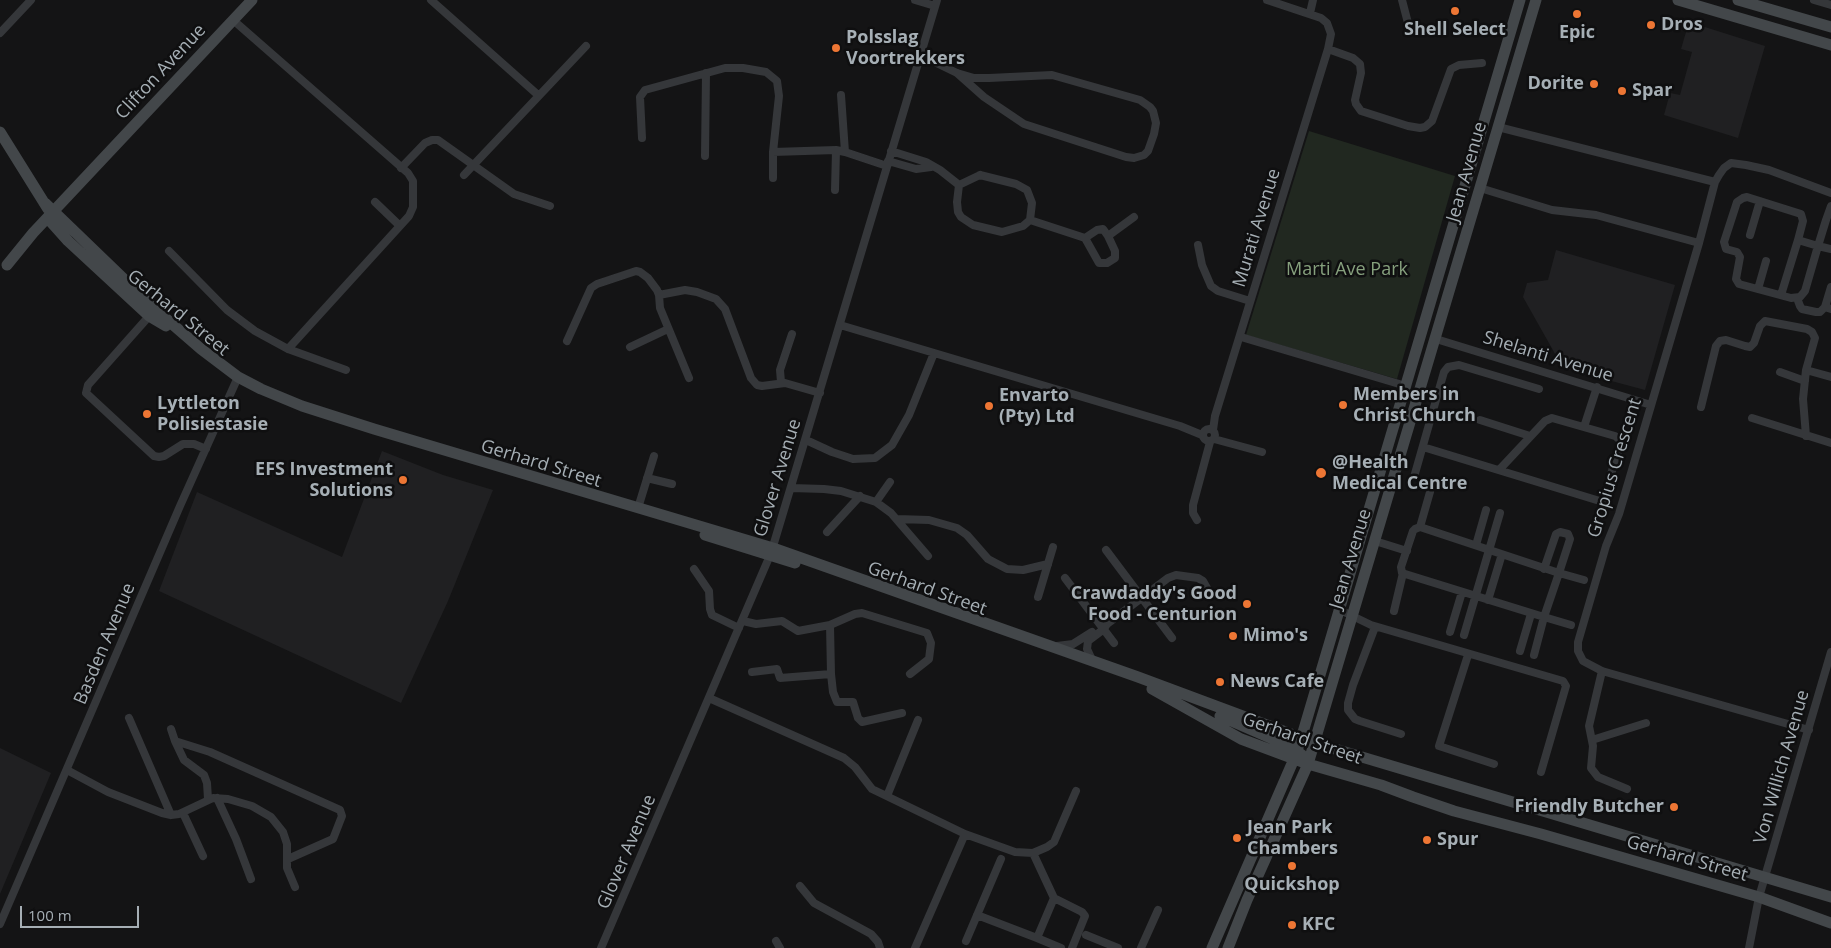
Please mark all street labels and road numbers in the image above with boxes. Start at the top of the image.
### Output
street label: Clifton Avenue [111,20,211,124]
street label: Jean Avenue [1442,119,1492,225]
street label: Murati Avenue [1229,166,1285,290]
street label: Gerhard Street [123,265,233,361]
street label: Shelanti Avenue [1480,327,1616,387]
street label: Gropius Crescent [1584,396,1646,540]
street label: Glover Avenue [750,416,806,540]
street label: Gerhard Street [478,435,604,493]
street label: Jean Avenue [1326,506,1376,612]
street label: Gerhard Street [865,557,989,621]
street label: Basden Avenue [70,580,140,708]
street label: Von Willich Avenue [1750,688,1814,846]
street label: Gerhard Street [1239,708,1365,770]
street label: Glover Avenue [593,792,661,912]
street label: Gerhard Street [1624,831,1750,887]

